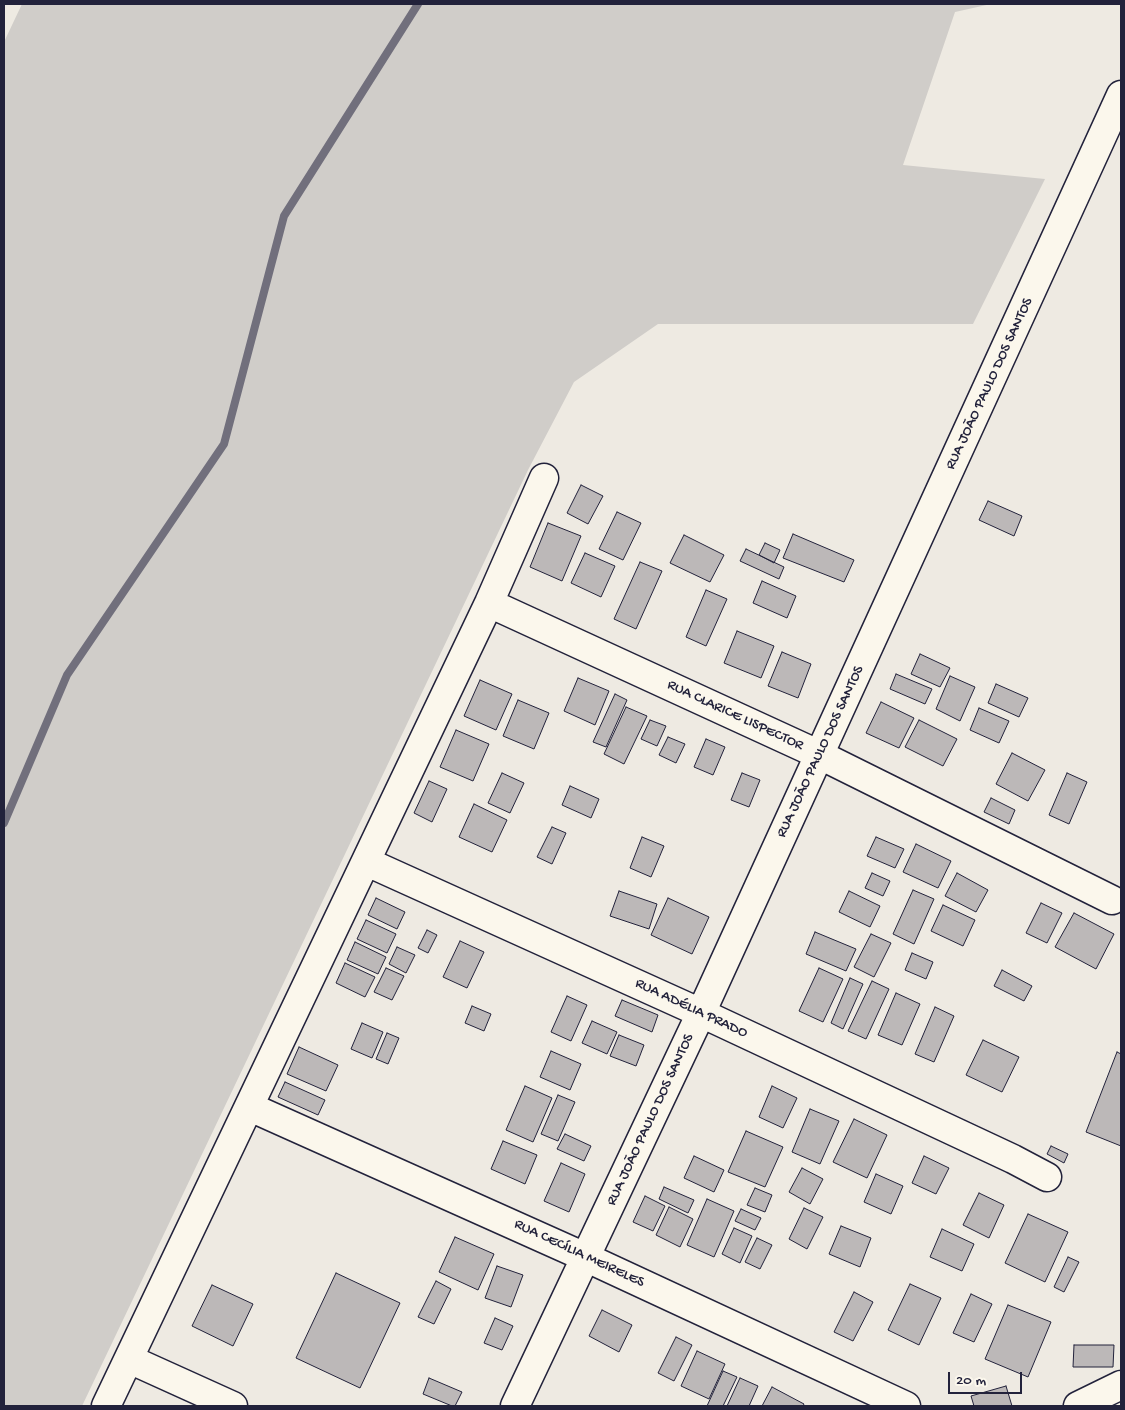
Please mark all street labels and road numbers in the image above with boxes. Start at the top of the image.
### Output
street label: RUA JOÃO PAULO DOS SANTOS [942,295,1038,473]
street label: RUA JOÃO PAULO DOS SANTOS [773,663,869,841]
street label: RUA CLARICE LISPECTOR [664,676,806,756]
street label: RUA ADÉLIA PRADO [632,975,750,1043]
street label: RUA JOÃO PAULO DOS SANTOS [603,1031,699,1209]
street label: RUA CECÍLIA MEIRELES [511,1216,647,1292]

